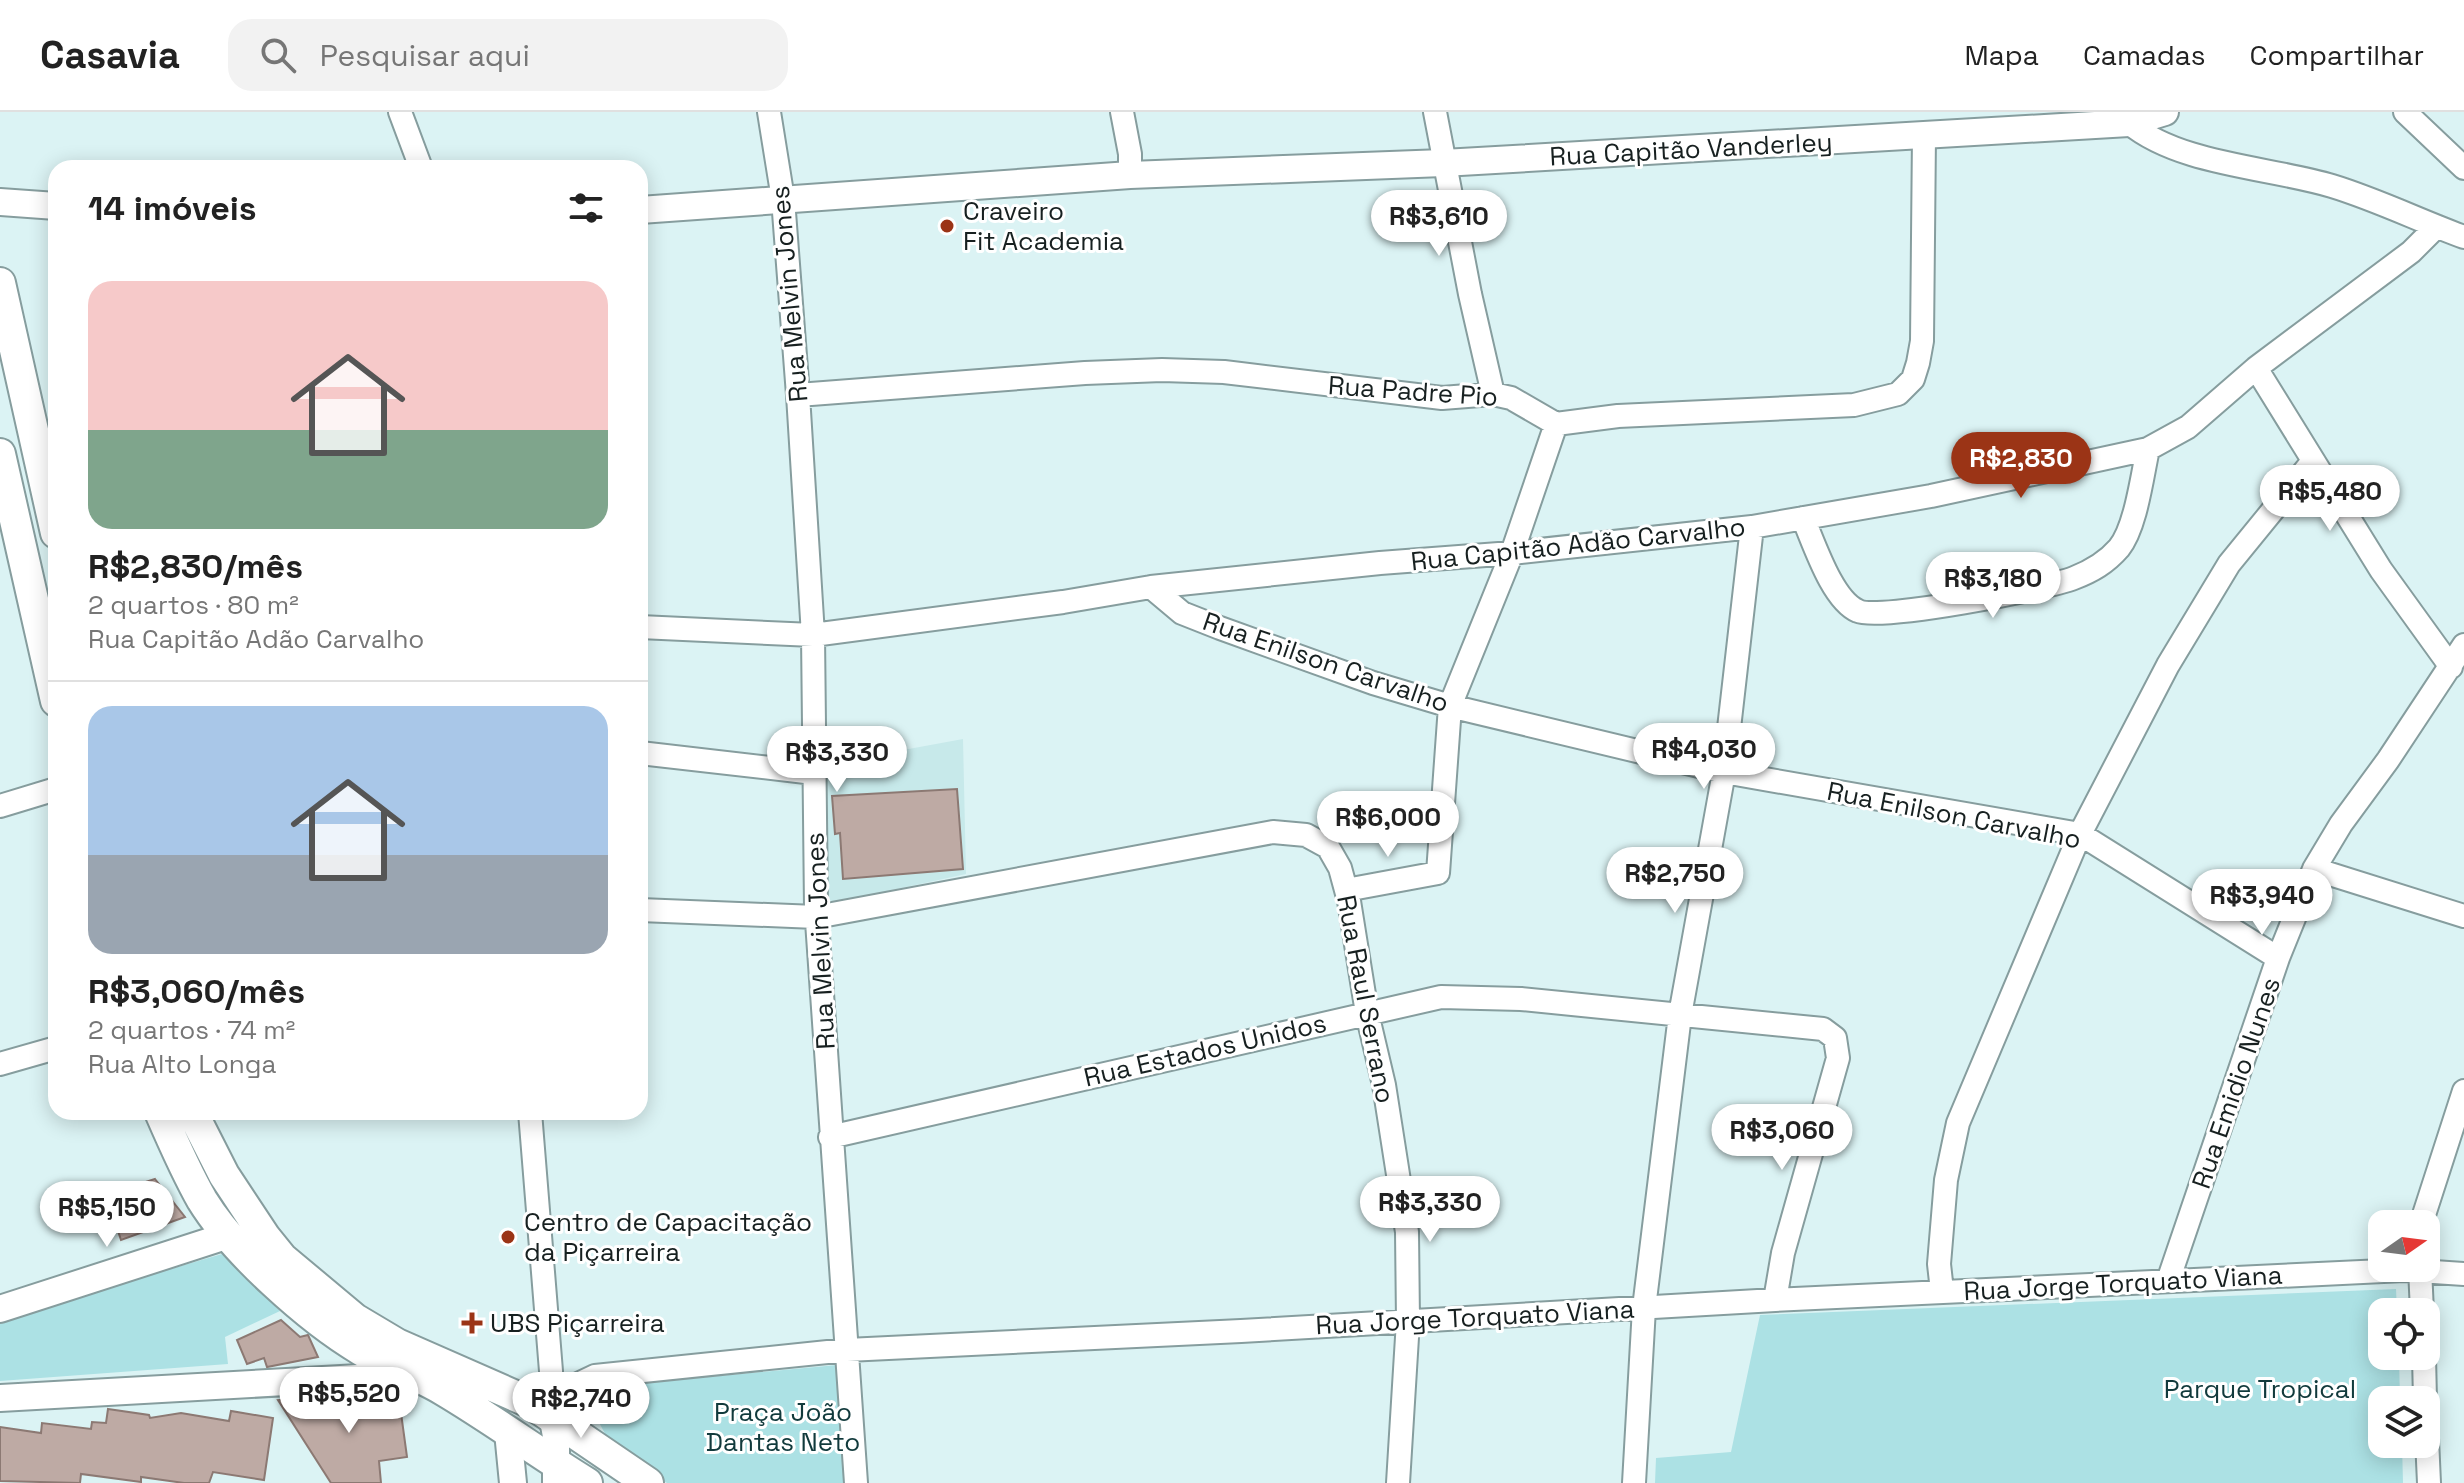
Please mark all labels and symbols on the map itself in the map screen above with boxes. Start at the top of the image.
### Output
street label: Rua Capitão Vanderley [1549,125,1833,173]
street label: Rua Melvin Jones [763,184,815,404]
pin: R$3,610 [1365,190,1513,258]
place label: Craveiro Fit Academia [963,194,1124,258]
marker: Craveiro Fit Academia [938,217,956,235]
street label: Rua Padre Pio [1327,368,1499,414]
pin: R$2,830 [1947,432,2095,500]
pin: R$5,480 [2256,465,2404,533]
street label: Rua Capitão Adão Carvalho [1409,510,1747,578]
pin: R$3,180 [1919,552,2067,620]
street label: Rua Enilson Carvalho [1198,604,1454,720]
pin: R$4,030 [1630,723,1778,791]
pin: R$3,330 [763,726,911,794]
street label: Rua Enilson Carvalho [1824,774,2084,856]
pin: R$6,000 [1314,791,1462,859]
street label: Rua Melvin Jones [797,832,843,1050]
pin: R$2,750 [1601,847,1749,915]
pin: R$3,940 [2188,869,2336,937]
street label: Rua Raul Serrano [1329,892,1403,1106]
street label: Rua Emidio Nunes [2184,973,2288,1193]
street label: Rua Estados Unidos [1080,1006,1330,1094]
pin: R$3,060 [1708,1104,1856,1172]
pin: R$3,330 [1356,1176,1504,1244]
pin: R$5,150 [33,1181,181,1249]
place label: Centro de Capacitação da Piçarreira [524,1205,812,1269]
north arrow [2368,1210,2440,1282]
marker: Centro de Capacitação da Piçarreira [499,1228,517,1246]
street label: Rua Jorge Torquato Viana [1963,1258,2283,1308]
street label: Rua Jorge Torquato Viana [1315,1292,1635,1342]
place label: UBS Piçarreira [490,1306,665,1340]
marker: UBS Piçarreira [461,1312,483,1334]
pin: R$5,520 [275,1367,423,1435]
pin: R$2,740 [507,1372,655,1440]
park label: Parque Tropical [2164,1372,2356,1406]
park label: Praça João Dantas Neto [706,1395,860,1459]

